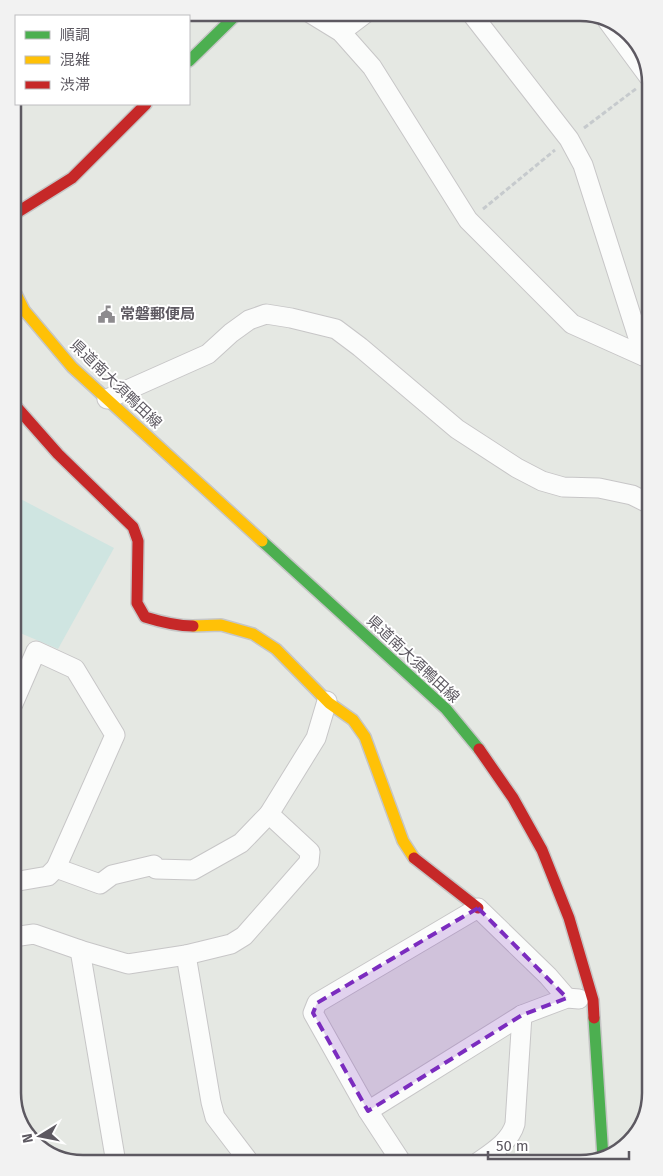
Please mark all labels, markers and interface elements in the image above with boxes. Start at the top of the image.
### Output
legend [15,15,190,105]
text: 順調 [60,26,90,44]
text: 混雑 [60,51,90,69]
text: 渋滞 [60,76,90,94]
public building icon: 常磐郵便局 [96,304,116,324]
place label: 常磐郵便局 [120,305,195,323]
street label: 県道南大須鴨田線 [67,336,165,432]
street label: 県道南大須鴨田線 [363,611,463,707]
north arrow [15,1111,65,1161]
scale bar [488,1128,629,1160]
text: N [19,1132,37,1144]
text: 50 m [496,1137,529,1155]

